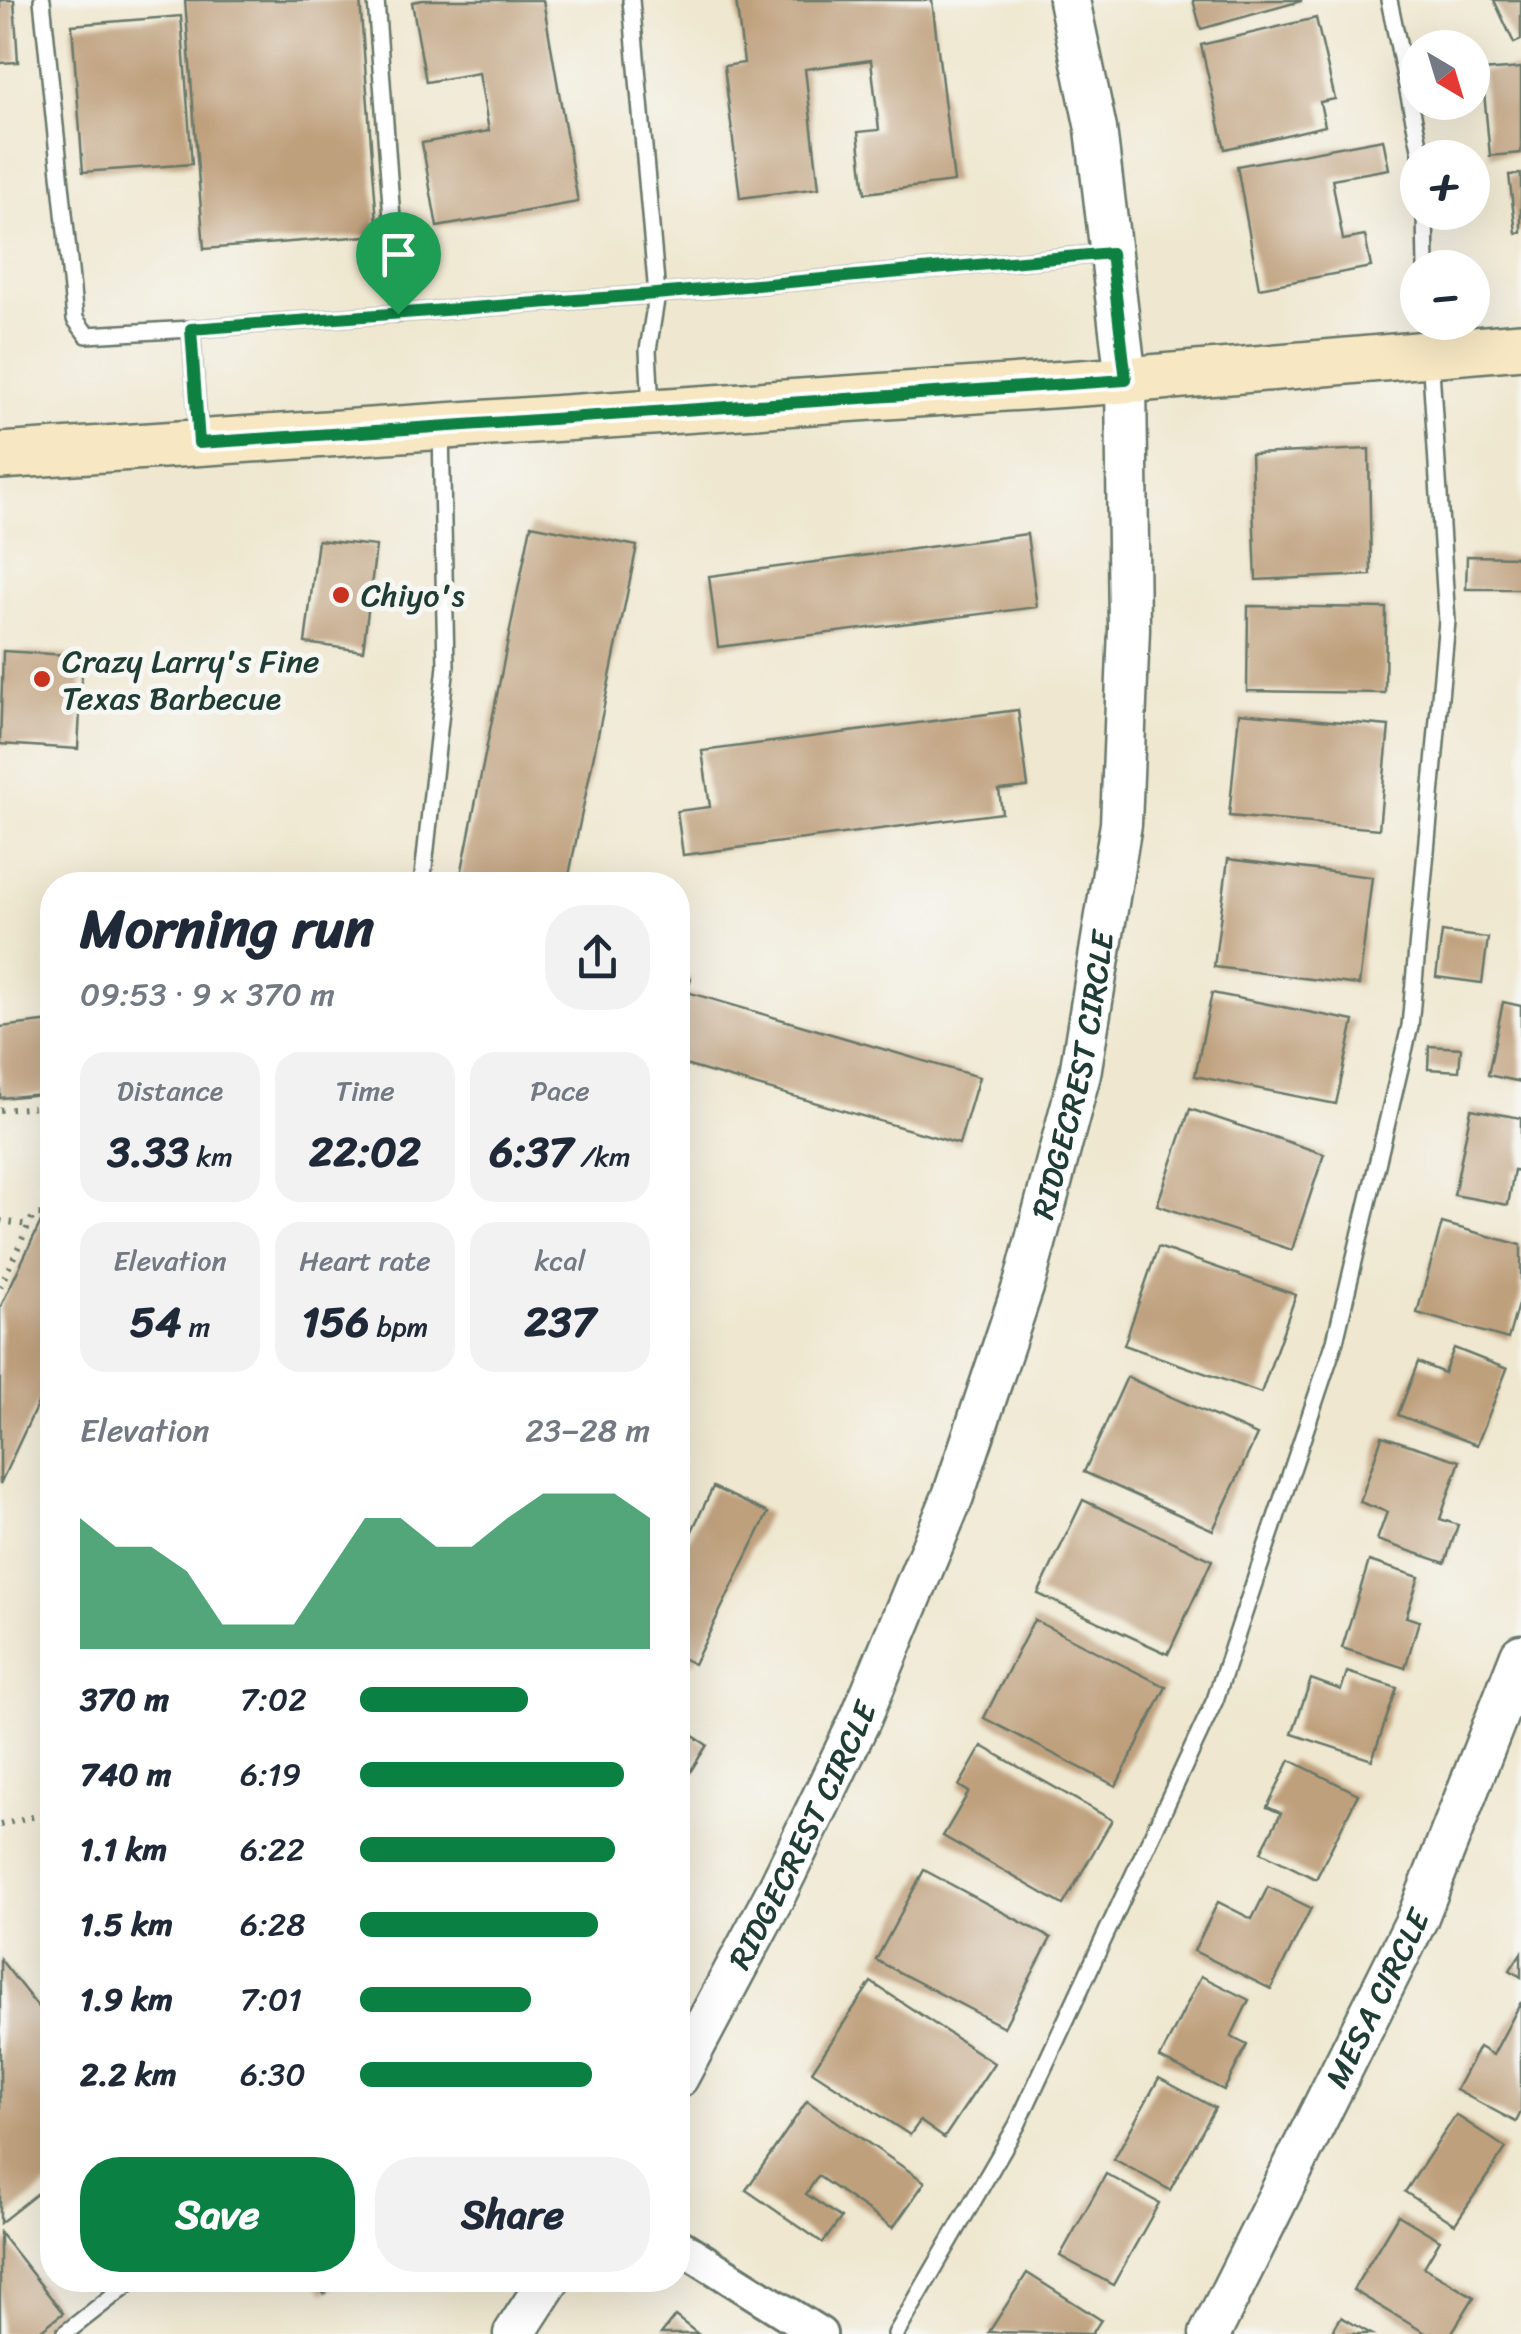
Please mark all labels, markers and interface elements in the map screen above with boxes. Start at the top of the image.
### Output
north arrow [1400,30,1490,120]
map controls [1400,30,1490,340]
button: + [1400,140,1490,230]
pin [356,212,441,315]
icon: arrive [371,227,426,282]
button: − [1400,250,1490,340]
place label: Chiyo's [361,567,465,624]
marker: Chiyo's [330,584,352,606]
place label: Crazy Larry's Fine Texas Barbecue [62,633,320,727]
marker: Crazy Larry's Fine Texas Barbecue [31,668,53,690]
text: Morning run [80,880,374,977]
button: share [545,905,650,1010]
street label: RIDGECREST CIRCLE [1015,925,1132,1226]
text: 09:53 · 9 × 370 m [80,966,335,1023]
text: Distance [117,1066,223,1115]
text: Time [335,1066,395,1115]
text: Pace [530,1066,590,1115]
text: 3.33 [107,1115,189,1189]
text: 22:02 [309,1115,421,1189]
text: 6:37 [489,1115,573,1189]
text: km [189,1132,233,1181]
text: /km [573,1132,631,1181]
text: Elevation [113,1236,227,1285]
text: Heart rate [299,1236,431,1285]
text: kcal [535,1236,585,1285]
text: 54 [130,1285,182,1359]
text: 156 [302,1285,369,1359]
text: 237 [524,1285,596,1359]
text: m [182,1302,210,1351]
text: bpm [369,1302,428,1351]
text: Elevation [80,1402,210,1459]
text: 23–28 m [525,1402,650,1459]
text: 370 m [80,1671,169,1728]
text: 7:02 [240,1671,307,1728]
street label: RIDGECREST CIRCLE [712,1691,895,1980]
text: 740 m [80,1746,171,1803]
text: 6:19 [240,1746,301,1803]
text: 1.1 km [80,1821,167,1878]
text: 6:22 [240,1821,305,1878]
text: 1.5 km [80,1896,173,1953]
text: 6:28 [240,1896,306,1953]
street label: MESA CIRCLE [1309,1897,1448,2098]
text: 1.9 km [80,1971,173,2028]
text: 7:01 [240,1971,302,2028]
text: 2.2 km [80,2046,176,2103]
text: 6:30 [240,2046,306,2103]
button: Save [80,2157,355,2272]
button: Share [375,2157,650,2272]

